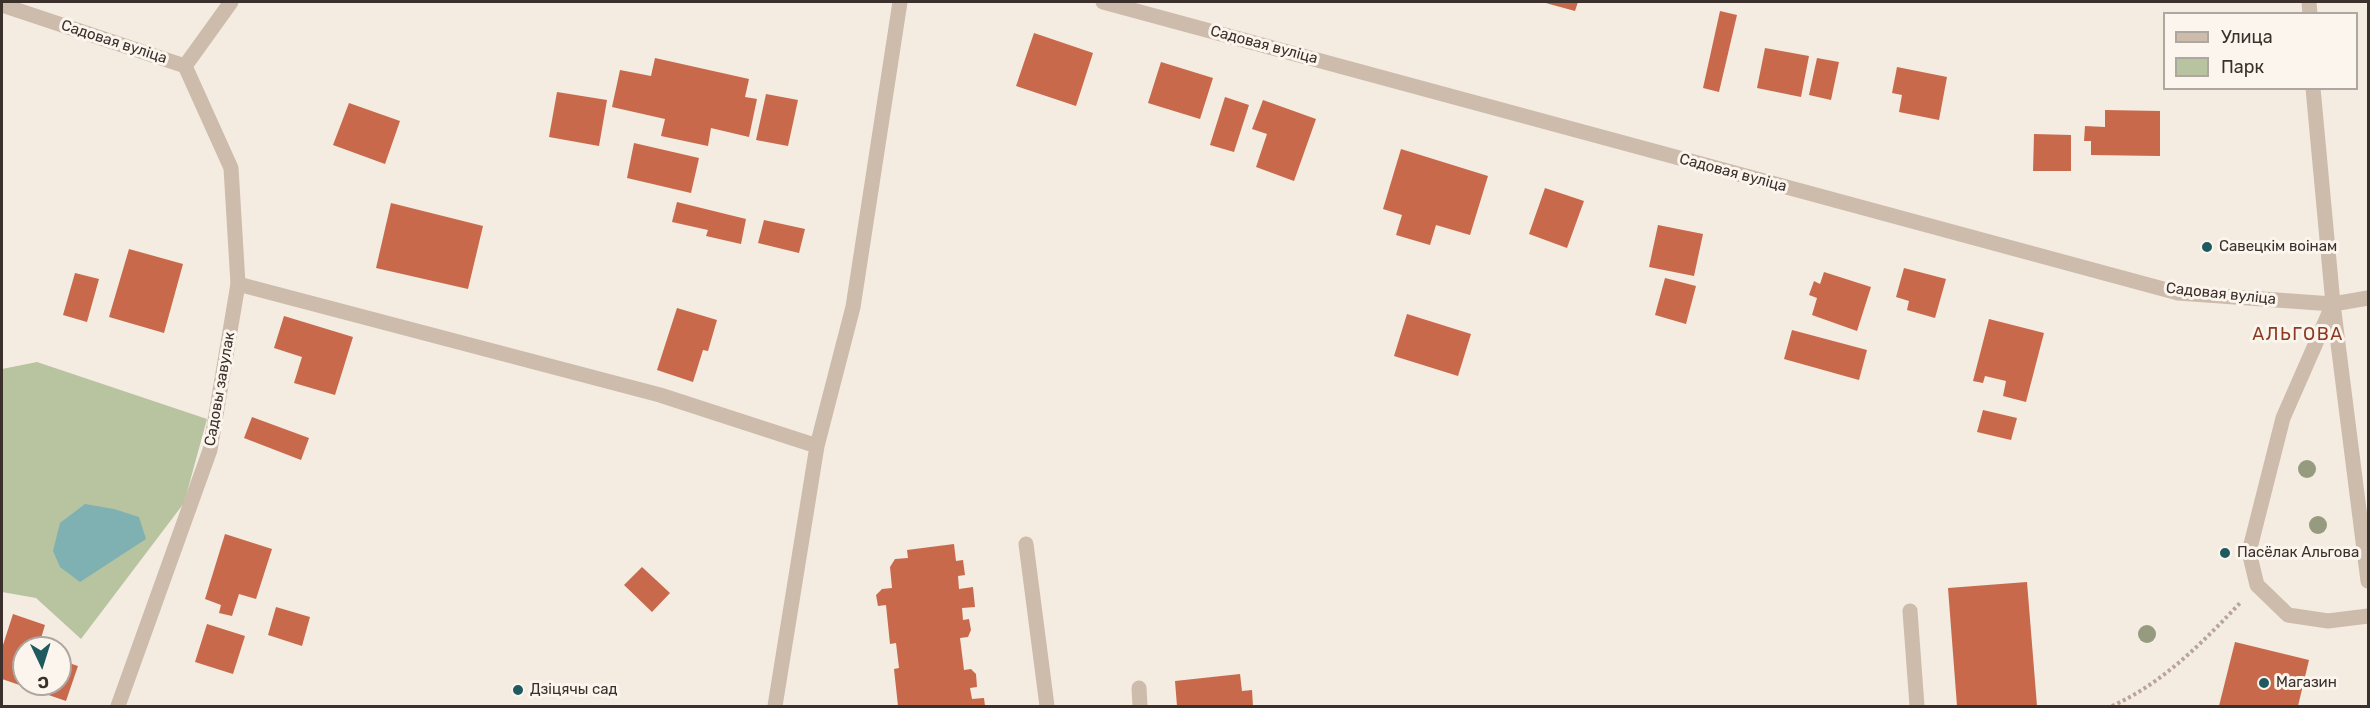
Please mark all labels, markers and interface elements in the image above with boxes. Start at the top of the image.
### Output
legend [2163,12,2358,90]
street label: Садовая вуліца [59,16,169,68]
street label: Садовая вуліца [1208,22,1320,68]
text: Улица [2221,26,2273,48]
text: Парк [2221,56,2264,78]
street label: Садовая вуліца [1677,150,1789,196]
place label: Савецкім воінам [2219,238,2337,256]
marker: Савецкім воінам [2200,240,2214,254]
street label: Садовая вуліца [2165,279,2277,309]
district label: АЛЬГОВА [2252,324,2344,346]
street label: Садовы завулак [201,330,239,448]
place label: Пасёлак Альгова [2237,544,2359,562]
marker: Пасёлак Альгова [2218,546,2232,560]
north arrow [12,636,72,696]
text: С [37,673,49,692]
place label: Магазин [2276,674,2337,692]
marker: Магазин [2257,676,2271,690]
place label: Дзіцячы сад [530,681,617,699]
marker: Дзіцячы сад [511,683,525,697]

